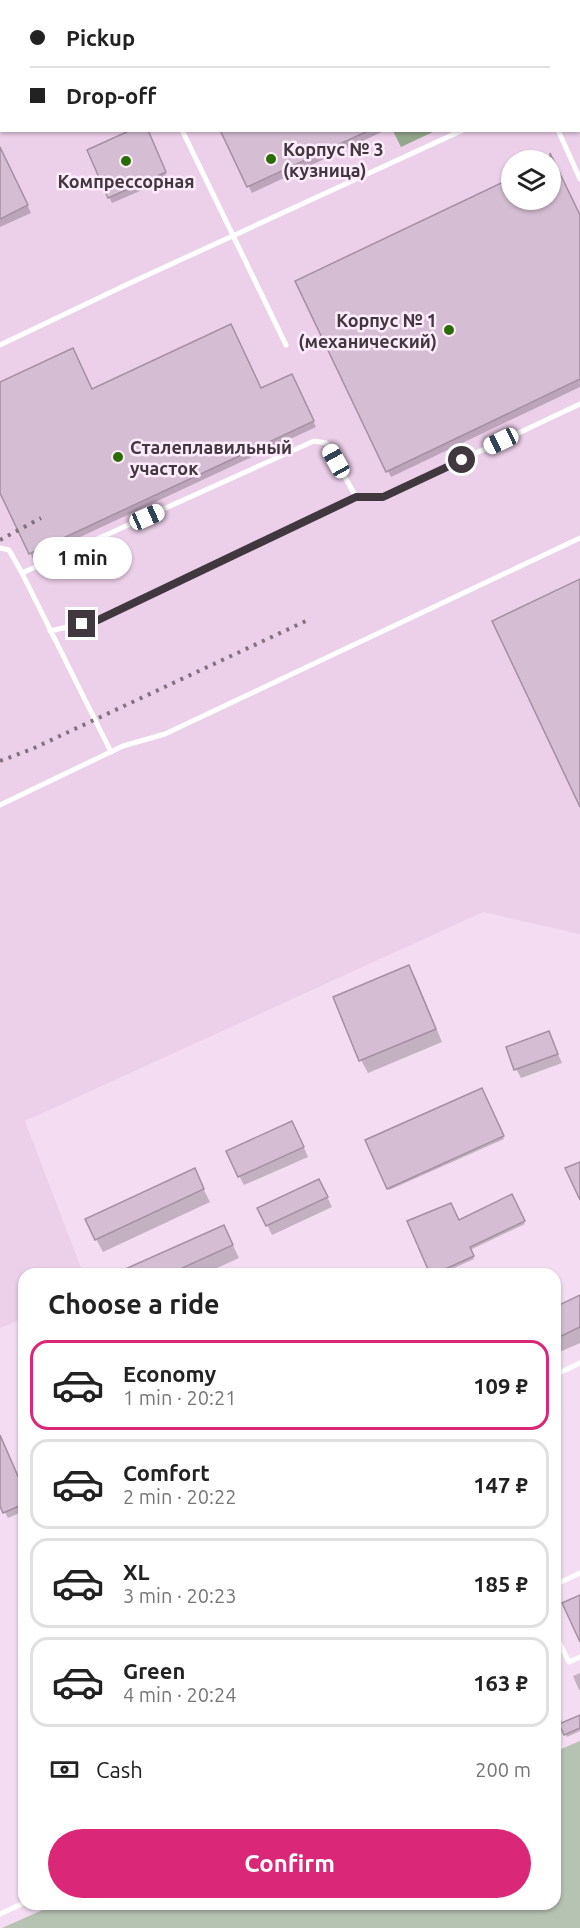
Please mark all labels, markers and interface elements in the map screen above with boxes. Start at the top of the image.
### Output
text: Pickup [66,25,135,50]
text: Drop-off [66,83,156,108]
place label: Корпус № 3 (кузница) [283,139,384,181]
map controls [501,150,561,210]
button: layers [501,150,561,210]
marker: Корпус № 3 (кузница) [264,152,278,166]
marker: Компрессорная [119,154,133,168]
place label: Компрессорная [57,171,195,191]
place label: Корпус № 1 (механический) [298,310,437,352]
marker: Корпус № 1 (механический) [442,323,456,337]
car [481,425,521,457]
place label: Сталеплавильный участок [130,437,292,478]
car [319,441,353,481]
route start [448,446,475,473]
marker: Сталеплавильный участок [111,450,125,464]
car [127,501,167,533]
callout: 1 min [32,537,132,579]
text: 1 min [57,546,108,569]
route end [68,610,95,637]
text: Choose a ride [48,1289,220,1319]
icon: car [51,1358,105,1412]
text: Economy [123,1361,216,1386]
text: 109 ₽ [473,1373,528,1398]
text: 1 min · 20:21 [123,1386,237,1409]
icon: car [51,1457,105,1511]
text: Comfort [123,1460,210,1485]
text: 147 ₽ [473,1472,528,1497]
text: 2 min · 20:22 [123,1485,237,1508]
icon: car [51,1556,105,1610]
text: XL [123,1559,150,1584]
text: 185 ₽ [473,1571,528,1596]
text: 3 min · 20:23 [123,1584,237,1607]
icon: car [51,1655,105,1709]
text: Green [123,1658,185,1683]
text: 163 ₽ [473,1670,528,1695]
text: 4 min · 20:24 [123,1683,237,1706]
icon: cash [48,1753,81,1786]
text: Cash [96,1757,143,1782]
text: 200 m [475,1758,531,1781]
button: Confirm [48,1829,531,1898]

